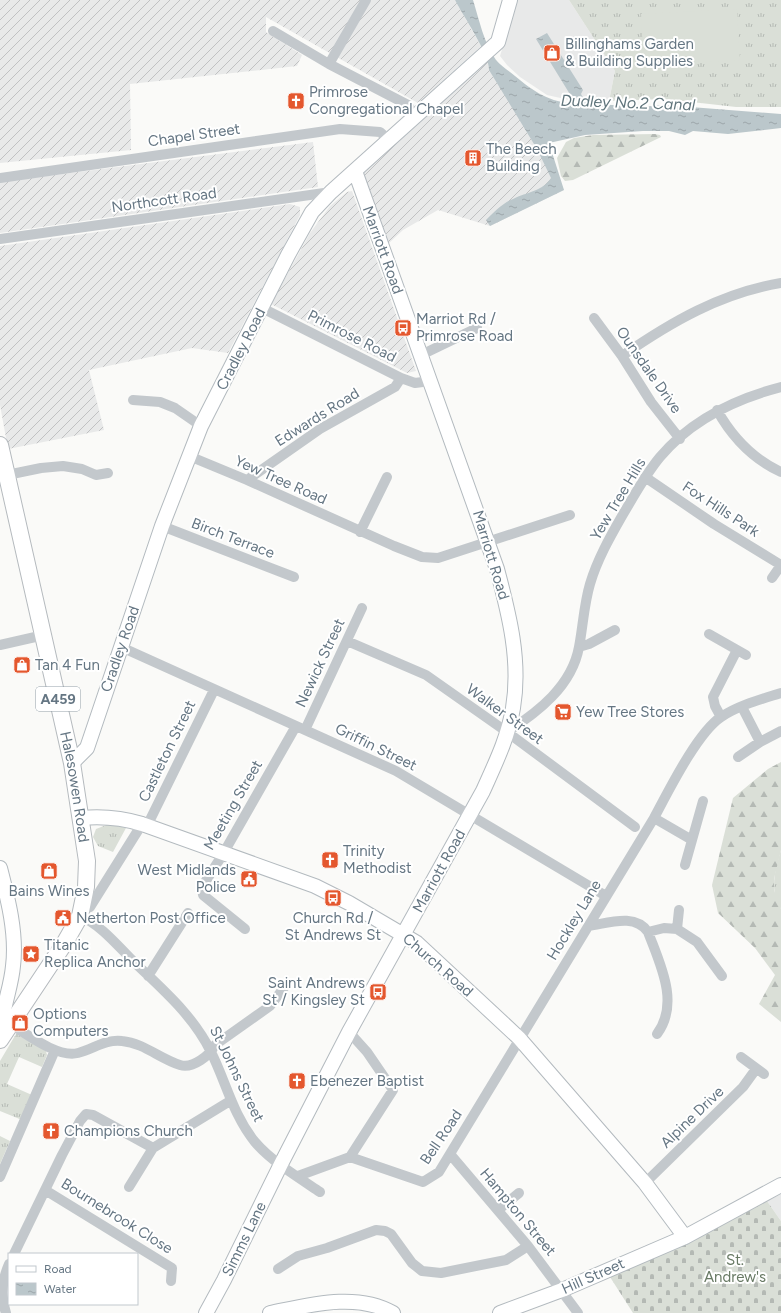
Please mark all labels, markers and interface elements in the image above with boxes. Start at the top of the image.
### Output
place label: Billinghams Garden & Building Supplies [565,35,694,70]
shop icon: Billinghams Garden & Building Supplies [542,43,562,63]
place label: Primrose Congregational Chapel [309,83,463,118]
church icon: Primrose Congregational Chapel [286,91,306,111]
water label: Dudley No.2 Canal [560,91,696,114]
street label: Chapel Street [147,120,242,150]
place label: The Beech Building [486,140,557,175]
building icon: The Beech Building [463,148,483,168]
street label: Northcott Road [110,184,218,216]
street label: Marriott Road [359,204,407,296]
street label: Cradley Road [213,305,269,393]
street label: Primrose Road [305,306,399,366]
place label: Marriot Rd / Primrose Road [416,310,513,345]
bus stop icon: Marriot Rd / Primrose Road [393,318,413,338]
street label: Ounsdale Drive [612,323,686,417]
street label: Edwards Road [272,384,362,450]
street label: Yew Tree Road [232,452,330,508]
street label: Yew Tree Hills [586,455,650,543]
street label: Fox Hills Park [679,477,763,541]
street label: Marriott Road [469,508,513,602]
street label: Birch Terrace [189,514,277,562]
street label: Cradley Road [97,604,143,694]
street label: Newick Street [292,615,349,710]
shop icon: Tan 4 Fun [12,655,32,675]
place label: Tan 4 Fun [35,656,100,674]
street label: Walker Street [463,680,547,748]
road number: A459 [36,687,80,711]
street label: Castleton Street [135,697,200,805]
supermarket icon: Yew Tree Stores [553,702,573,722]
place label: Yew Tree Stores [576,703,684,721]
street label: Griffin Street [332,719,420,775]
street label: Halesowen Road [56,730,93,844]
street label: Meeting Street [200,756,266,853]
street label: Marriott Road [409,826,469,916]
place label: Trinity Methodist [343,842,412,877]
church icon: Trinity Methodist [320,850,340,870]
shop icon: Bains Wines [39,861,59,881]
place label: West Midlands Police [138,861,236,896]
public building icon: West Midlands Police [239,869,259,889]
street label: Hockley Lane [543,877,605,963]
place label: Bains Wines [9,882,89,900]
bus stop icon: Church Rd / St Andrews St [323,888,343,908]
public building icon: Netherton Post Office [53,908,73,928]
place label: Netherton Post Office [76,909,226,927]
place label: Church Rd / St Andrews St [285,909,381,944]
street label: Church Road [399,930,477,1000]
place label: Titanic Replica Anchor [44,936,145,971]
place icon: Titanic Replica Anchor [21,944,41,964]
place label: Saint Andrews St / Kingsley St [262,974,365,1009]
bus stop icon: Saint Andrews St / Kingsley St [368,982,388,1002]
place label: Options Computers [33,1005,108,1040]
shop icon: Options Computers [10,1013,30,1033]
street label: St Johns Street [206,1023,268,1125]
church icon: Ebenezer Baptist [287,1071,307,1091]
place label: Ebenezer Baptist [310,1072,425,1090]
street label: Alpine Drive [657,1082,727,1152]
street label: Bell Road [416,1106,466,1168]
church icon: Champions Church [41,1121,61,1141]
place label: Champions Church [64,1122,193,1140]
street label: Hampton Street [476,1164,560,1260]
street label: Bournebrook Close [58,1174,176,1258]
street label: Simms Lane [218,1199,270,1279]
park label: St. Andrew's [704,1251,766,1286]
legend [8,1253,138,1305]
street label: Hill Street [559,1254,628,1298]
text: Road [44,1262,72,1276]
text: Water [44,1282,76,1296]

